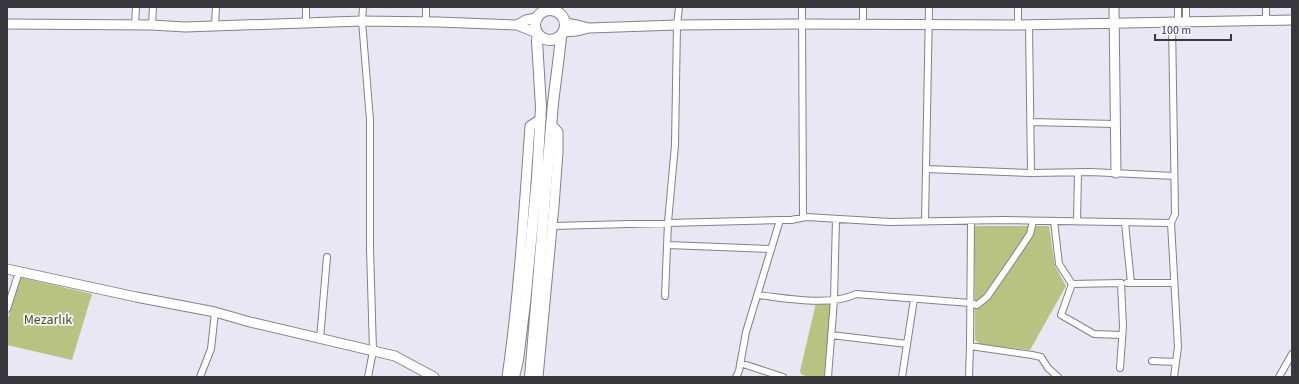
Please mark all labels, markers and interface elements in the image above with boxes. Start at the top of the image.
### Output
scale bar [1155,16,1231,42]
text: 100 m [1161,22,1191,39]
park label: Mezarlık [24,310,72,330]

